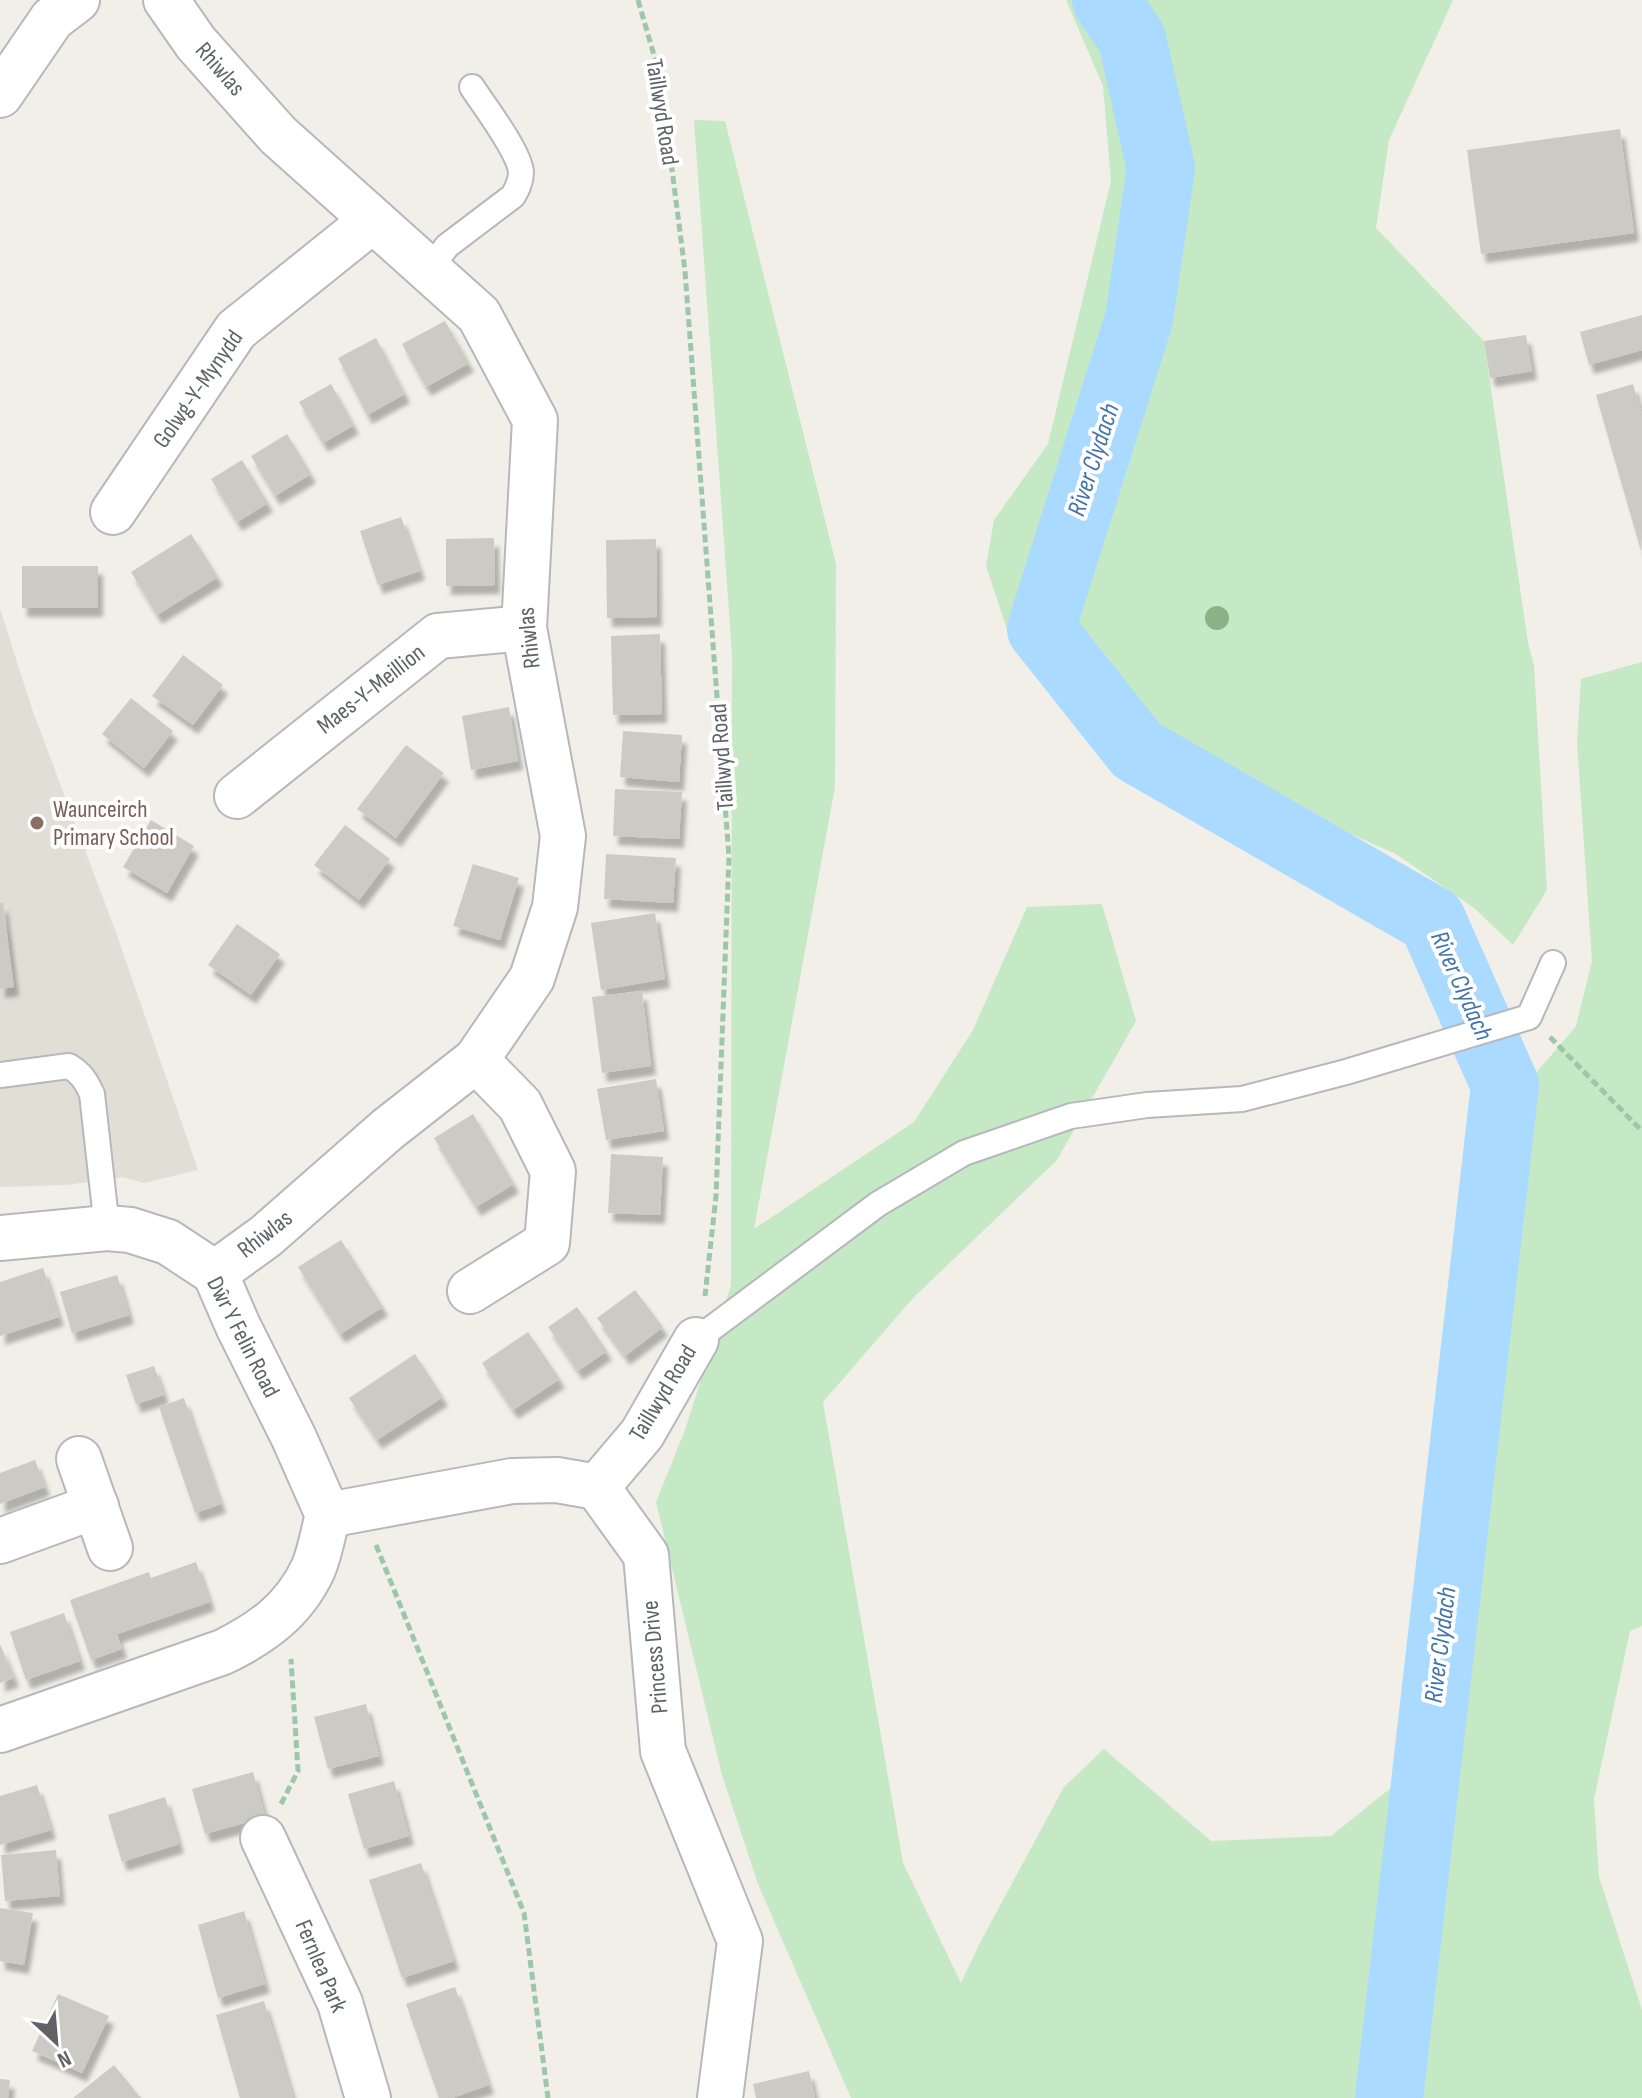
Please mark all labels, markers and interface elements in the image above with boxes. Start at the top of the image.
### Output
street label: Rhiwlas [189,36,251,102]
street label: Taillwyd Road [639,57,685,167]
street label: Golwg-Y-Mynydd [147,324,249,454]
water label: River Clydach [1061,400,1127,520]
street label: Rhiwlas [511,606,547,670]
street label: Maes-Y-Meillion [311,638,431,740]
street label: Taillwyd Road [704,703,740,811]
place label: Waunceirch Primary School [53,795,174,852]
marker: Waunceirch Primary School [28,814,46,832]
water label: River Clydach [1423,926,1499,1046]
street label: Rhiwlas [232,1204,298,1264]
street label: Dŵr Y Felin Road [200,1272,286,1402]
street label: Taillwyd Road [623,1340,703,1446]
water label: River Clydach [1419,1585,1463,1705]
street label: Princess Drive [636,1599,674,1715]
street label: Fernlea Park [289,1915,353,2017]
north arrow [16,2002,96,2082]
text: N [53,2044,75,2073]

